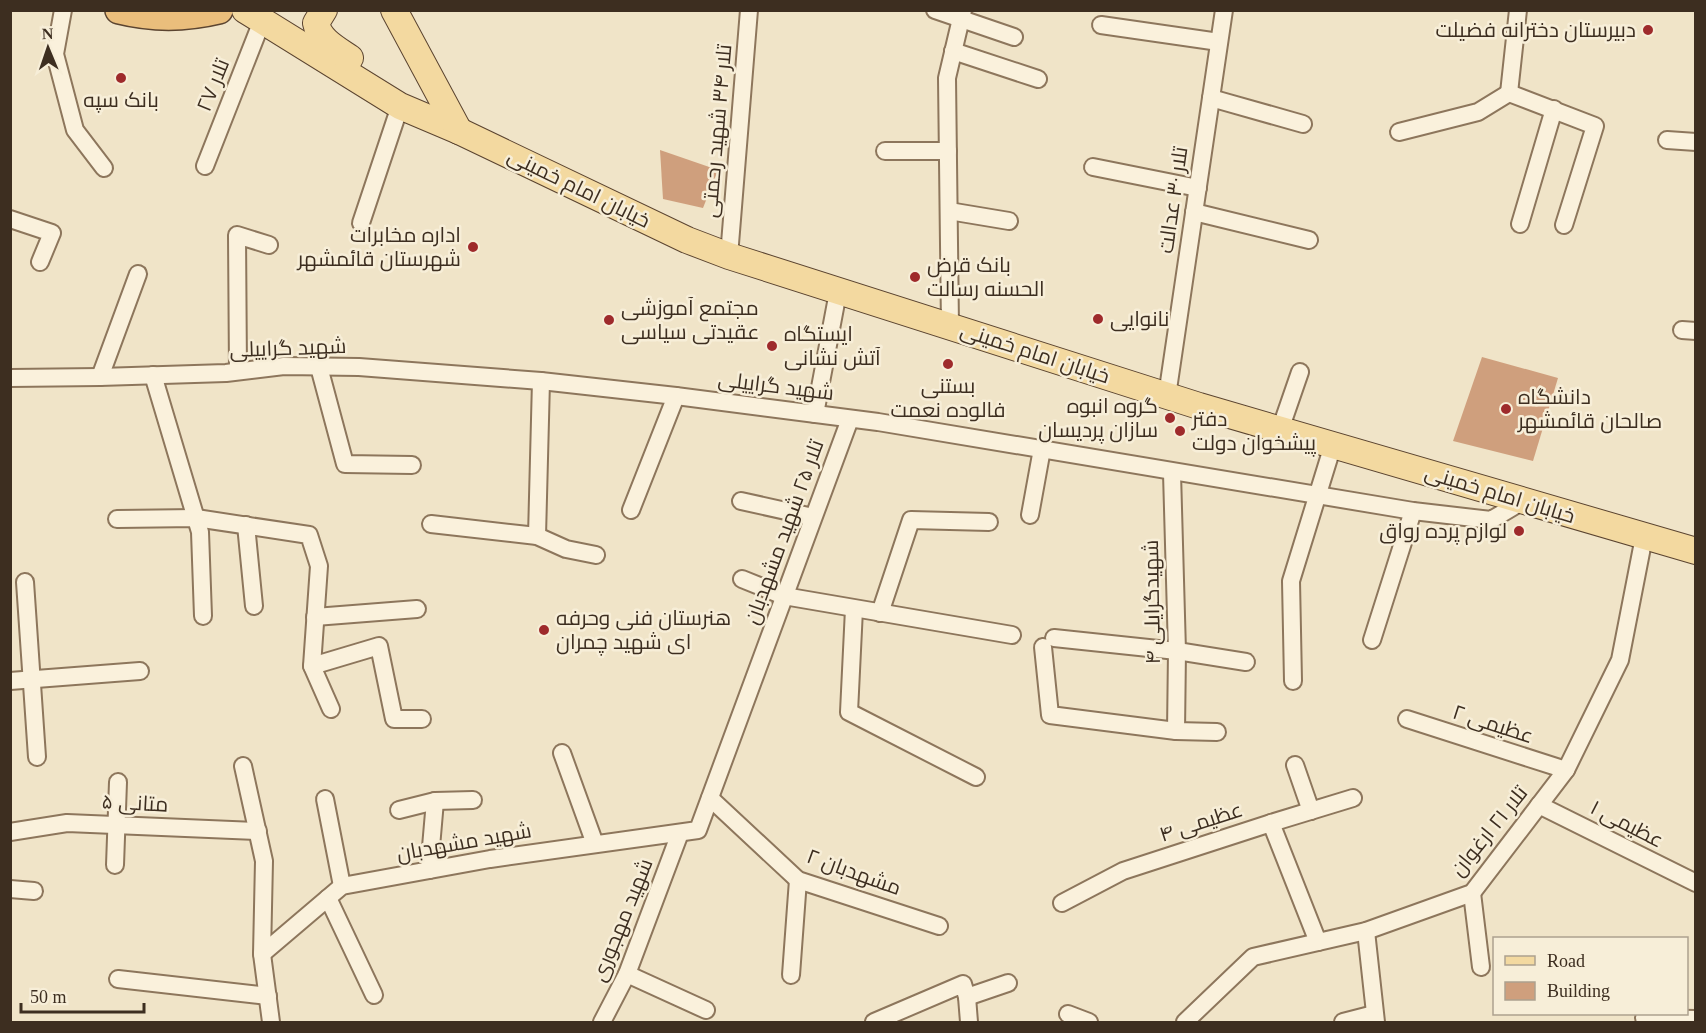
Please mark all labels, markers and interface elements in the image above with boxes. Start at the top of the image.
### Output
north arrow [18,18,78,78]
place label: دبیرستان دخترانه فضیلت [1435,18,1636,43]
marker: دبیرستان دخترانه فضیلت [1641,23,1655,37]
text: N [41,25,54,42]
street label: تلار ۳۴ شهید رحمتی [697,43,738,219]
street label: تلار ۲۷ [192,55,235,115]
marker: بانک سپه [114,71,128,85]
place label: بانک سپه [83,88,159,113]
street label: خیابان امام خمینی [503,143,654,235]
street label: تلار ۳۰ عدالت [1154,145,1192,255]
place label: اداره مخابرات شهرستان قائمشهر [297,223,461,272]
marker: اداره مخابرات شهرستان قائمشهر [466,240,480,254]
place label: بانک قرض الحسنه رسالت [927,253,1045,301]
marker: بانک قرض الحسنه رسالت [908,270,922,284]
place label: مجتمع آموزشی عقیدتی سیاسی [621,296,759,345]
place label: نانوایی [1110,307,1169,332]
marker: نانوایی [1091,312,1105,326]
marker: مجتمع آموزشی عقیدتی سیاسی [602,313,616,327]
street label: خیابان امام خمینی [957,318,1113,390]
place label: ایستگاه آتش نشانی [784,322,881,371]
street label: شهید گراییلی [229,334,347,363]
marker: ایستگاه آتش نشانی [765,339,779,353]
marker: بستنی فالوده نعمت [941,357,955,371]
street label: شهید گراییلی [716,367,835,406]
place label: بستنی فالوده نعمت [891,374,1005,422]
place label: دانشگاه صالحان قائمشهر [1517,385,1662,434]
place label: گروه انبوه سازان پردیسان [1038,394,1158,444]
marker: دانشگاه صالحان قائمشهر [1499,402,1513,416]
place label: دفتر پیشخوان دولت [1191,407,1316,457]
marker: گروه انبوه سازان پردیسان [1163,411,1177,425]
marker: دفتر پیشخوان دولت [1173,424,1187,438]
street label: تلار ۲۵ شهید مشهدبان [739,436,830,628]
street label: خیابان امام خمینی [1422,460,1578,530]
place label: لوازم پرده رواق [1379,519,1507,545]
marker: لوازم پرده رواق [1512,524,1526,538]
street label: شهیدگرایلی ۴ [1139,539,1166,664]
place label: هنرستان فنی وحرفه ای شهید چمران [556,606,731,656]
marker: هنرستان فنی وحرفه ای شهید چمران [537,623,551,637]
street label: عظیمی ۲ [1449,700,1536,749]
street label: تلار ۲۱ ارغوان [1445,781,1534,881]
street label: متانی ۵ [101,789,169,818]
street label: عظیمی ۱ [1586,795,1668,853]
street label: عظیمی ۴ [1156,797,1246,848]
street label: شهید مشهدبان [395,818,533,867]
street label: مشهدبان ۲ [803,844,905,901]
street label: شهید مهجوری [586,855,658,985]
legend [1493,937,1688,1015]
text: Road [1547,951,1585,971]
scale bar [21,976,144,1014]
text: Building [1547,981,1610,1001]
text: 50 m [30,987,67,1007]

